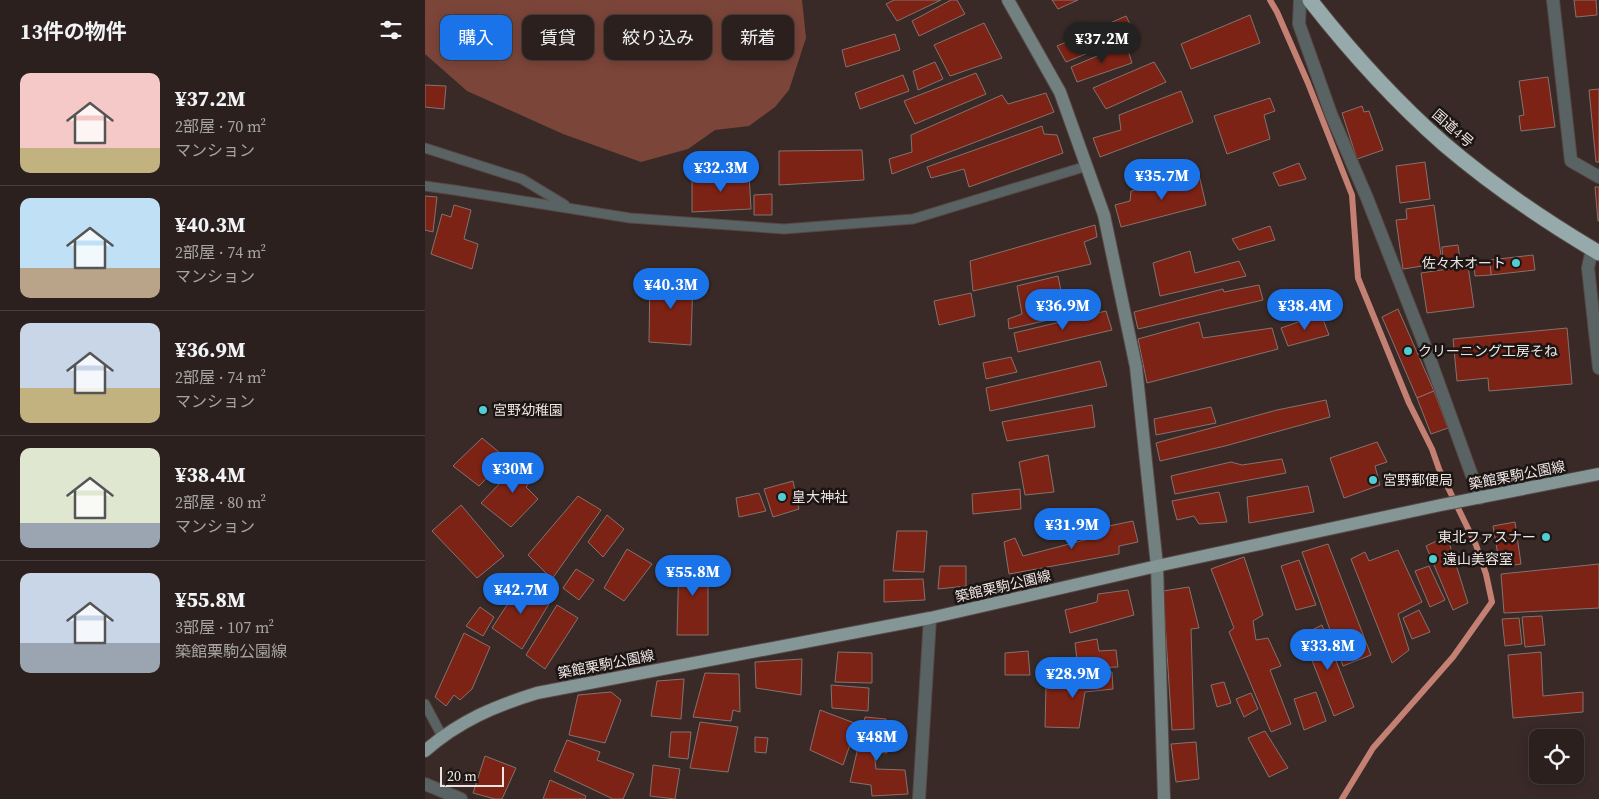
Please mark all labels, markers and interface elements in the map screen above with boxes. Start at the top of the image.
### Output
chip: 購入 [440,15,512,60]
chip: 賃貸 [522,15,594,60]
chip: 絞り込み [604,15,712,60]
chip: 新着 [722,15,794,60]
icon: filters [377,16,405,44]
text: 13件の物件 [20,17,127,46]
pin: ¥37.2M [1061,22,1143,64]
text: ¥37.2M [1075,27,1129,49]
text: ¥37.2M [175,84,246,113]
icon: home [60,93,120,153]
street label: 国道4号 [1428,104,1478,152]
text: 2部屋 · 70 m² [175,115,266,137]
text: マンション [175,139,255,161]
pin: ¥32.3M [680,150,762,193]
text: ¥32.3M [694,156,748,178]
pin: ¥35.7M [1121,158,1203,201]
text: ¥35.7M [1135,164,1189,186]
text: ¥40.3M [175,210,246,239]
icon: home [60,218,120,278]
text: 2部屋 · 74 m² [175,241,266,263]
place label: 佐々木オート [1422,253,1506,273]
marker: 佐々木オート [1510,257,1522,269]
text: マンション [175,265,255,287]
pin: ¥40.3M [630,268,712,310]
text: ¥40.3M [644,273,698,295]
pin: ¥36.9M [1022,288,1104,331]
pin: ¥38.4M [1264,288,1346,331]
text: ¥36.9M [1036,294,1090,316]
text: ¥38.4M [1278,294,1332,316]
text: ¥36.9M [175,335,246,364]
place label: クリーニング工房そね [1418,341,1558,361]
icon: home [60,343,120,403]
marker: クリーニング工房そね [1402,345,1414,357]
text: 2部屋 · 74 m² [175,366,266,388]
text: マンション [175,390,255,412]
place label: 宮野幼稚園 [493,400,563,420]
marker: 宮野幼稚園 [477,404,489,416]
pin: ¥30M [483,452,543,494]
street label: 築館栗駒公園線 [1467,456,1567,494]
text: ¥30M [493,457,533,479]
text: ¥38.4M [175,460,246,489]
icon: home [60,468,120,528]
place label: 宮野郵便局 [1383,470,1453,490]
marker: 宮野郵便局 [1367,474,1379,486]
place label: 皇大神社 [792,487,848,507]
text: 2部屋 · 80 m² [175,491,266,513]
marker: 皇大神社 [776,491,788,503]
pin: ¥31.9M [1031,508,1113,550]
text: ¥31.9M [1045,513,1099,535]
text: マンション [175,515,255,537]
place label: 東北ファスナー [1438,527,1536,547]
marker: 東北ファスナー [1540,531,1552,543]
place label: 遠山美容室 [1443,549,1513,569]
marker: 遠山美容室 [1427,553,1439,565]
pin: ¥55.8M [652,554,734,597]
text: ¥55.8M [666,560,720,582]
street label: 築館栗駒公園線 [953,565,1053,607]
pin: ¥42.7M [480,572,562,615]
text: ¥42.7M [494,578,548,600]
text: ¥55.8M [175,585,246,614]
icon: home [60,593,120,653]
text: 3部屋 · 107 m² [175,616,274,638]
pin: ¥33.8M [1287,628,1369,671]
text: ¥33.8M [1301,634,1355,656]
text: 築館栗駒公園線 [175,640,287,662]
street label: 築館栗駒公園線 [556,645,656,683]
pin: ¥28.9M [1032,656,1114,699]
text: ¥28.9M [1046,662,1100,684]
pin: ¥48M [847,720,907,762]
text: ¥48M [857,725,897,747]
map controls [1529,729,1584,784]
button: locate [1529,729,1584,784]
scale bar [440,764,504,787]
text: 20 m [447,766,477,786]

